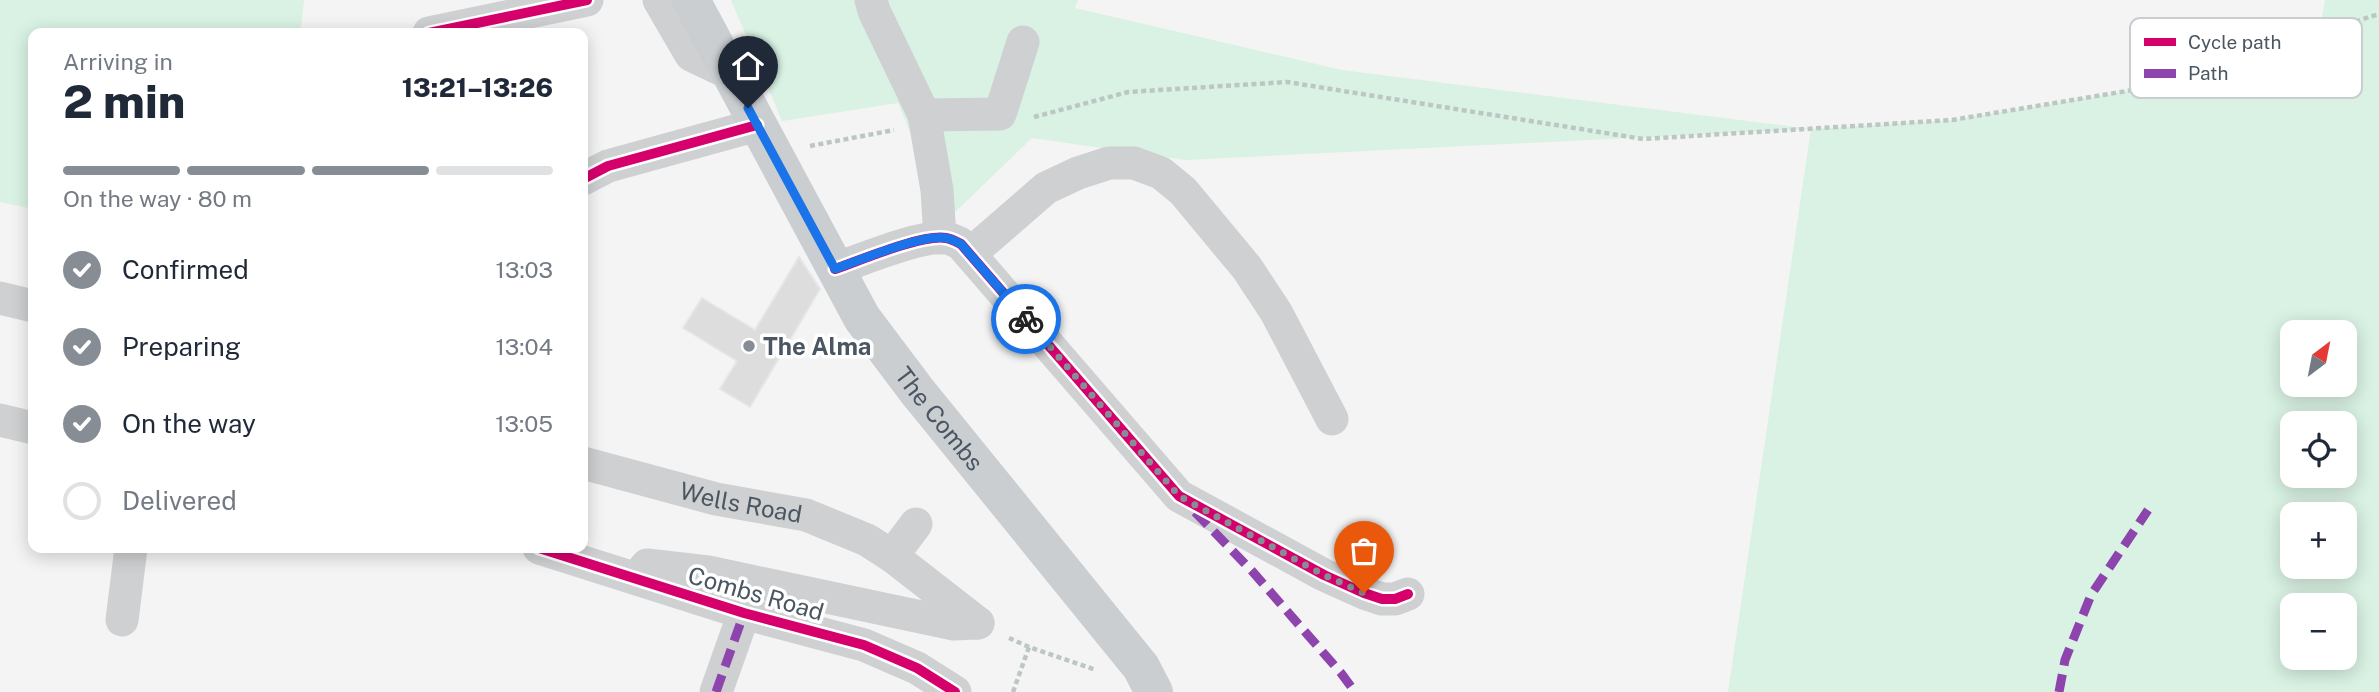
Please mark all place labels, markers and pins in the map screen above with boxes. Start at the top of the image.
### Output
pin [718,36,778,108]
place label: The Alma [763,332,871,360]
marker: The Alma [741,338,757,354]
pin [1334,521,1394,593]

